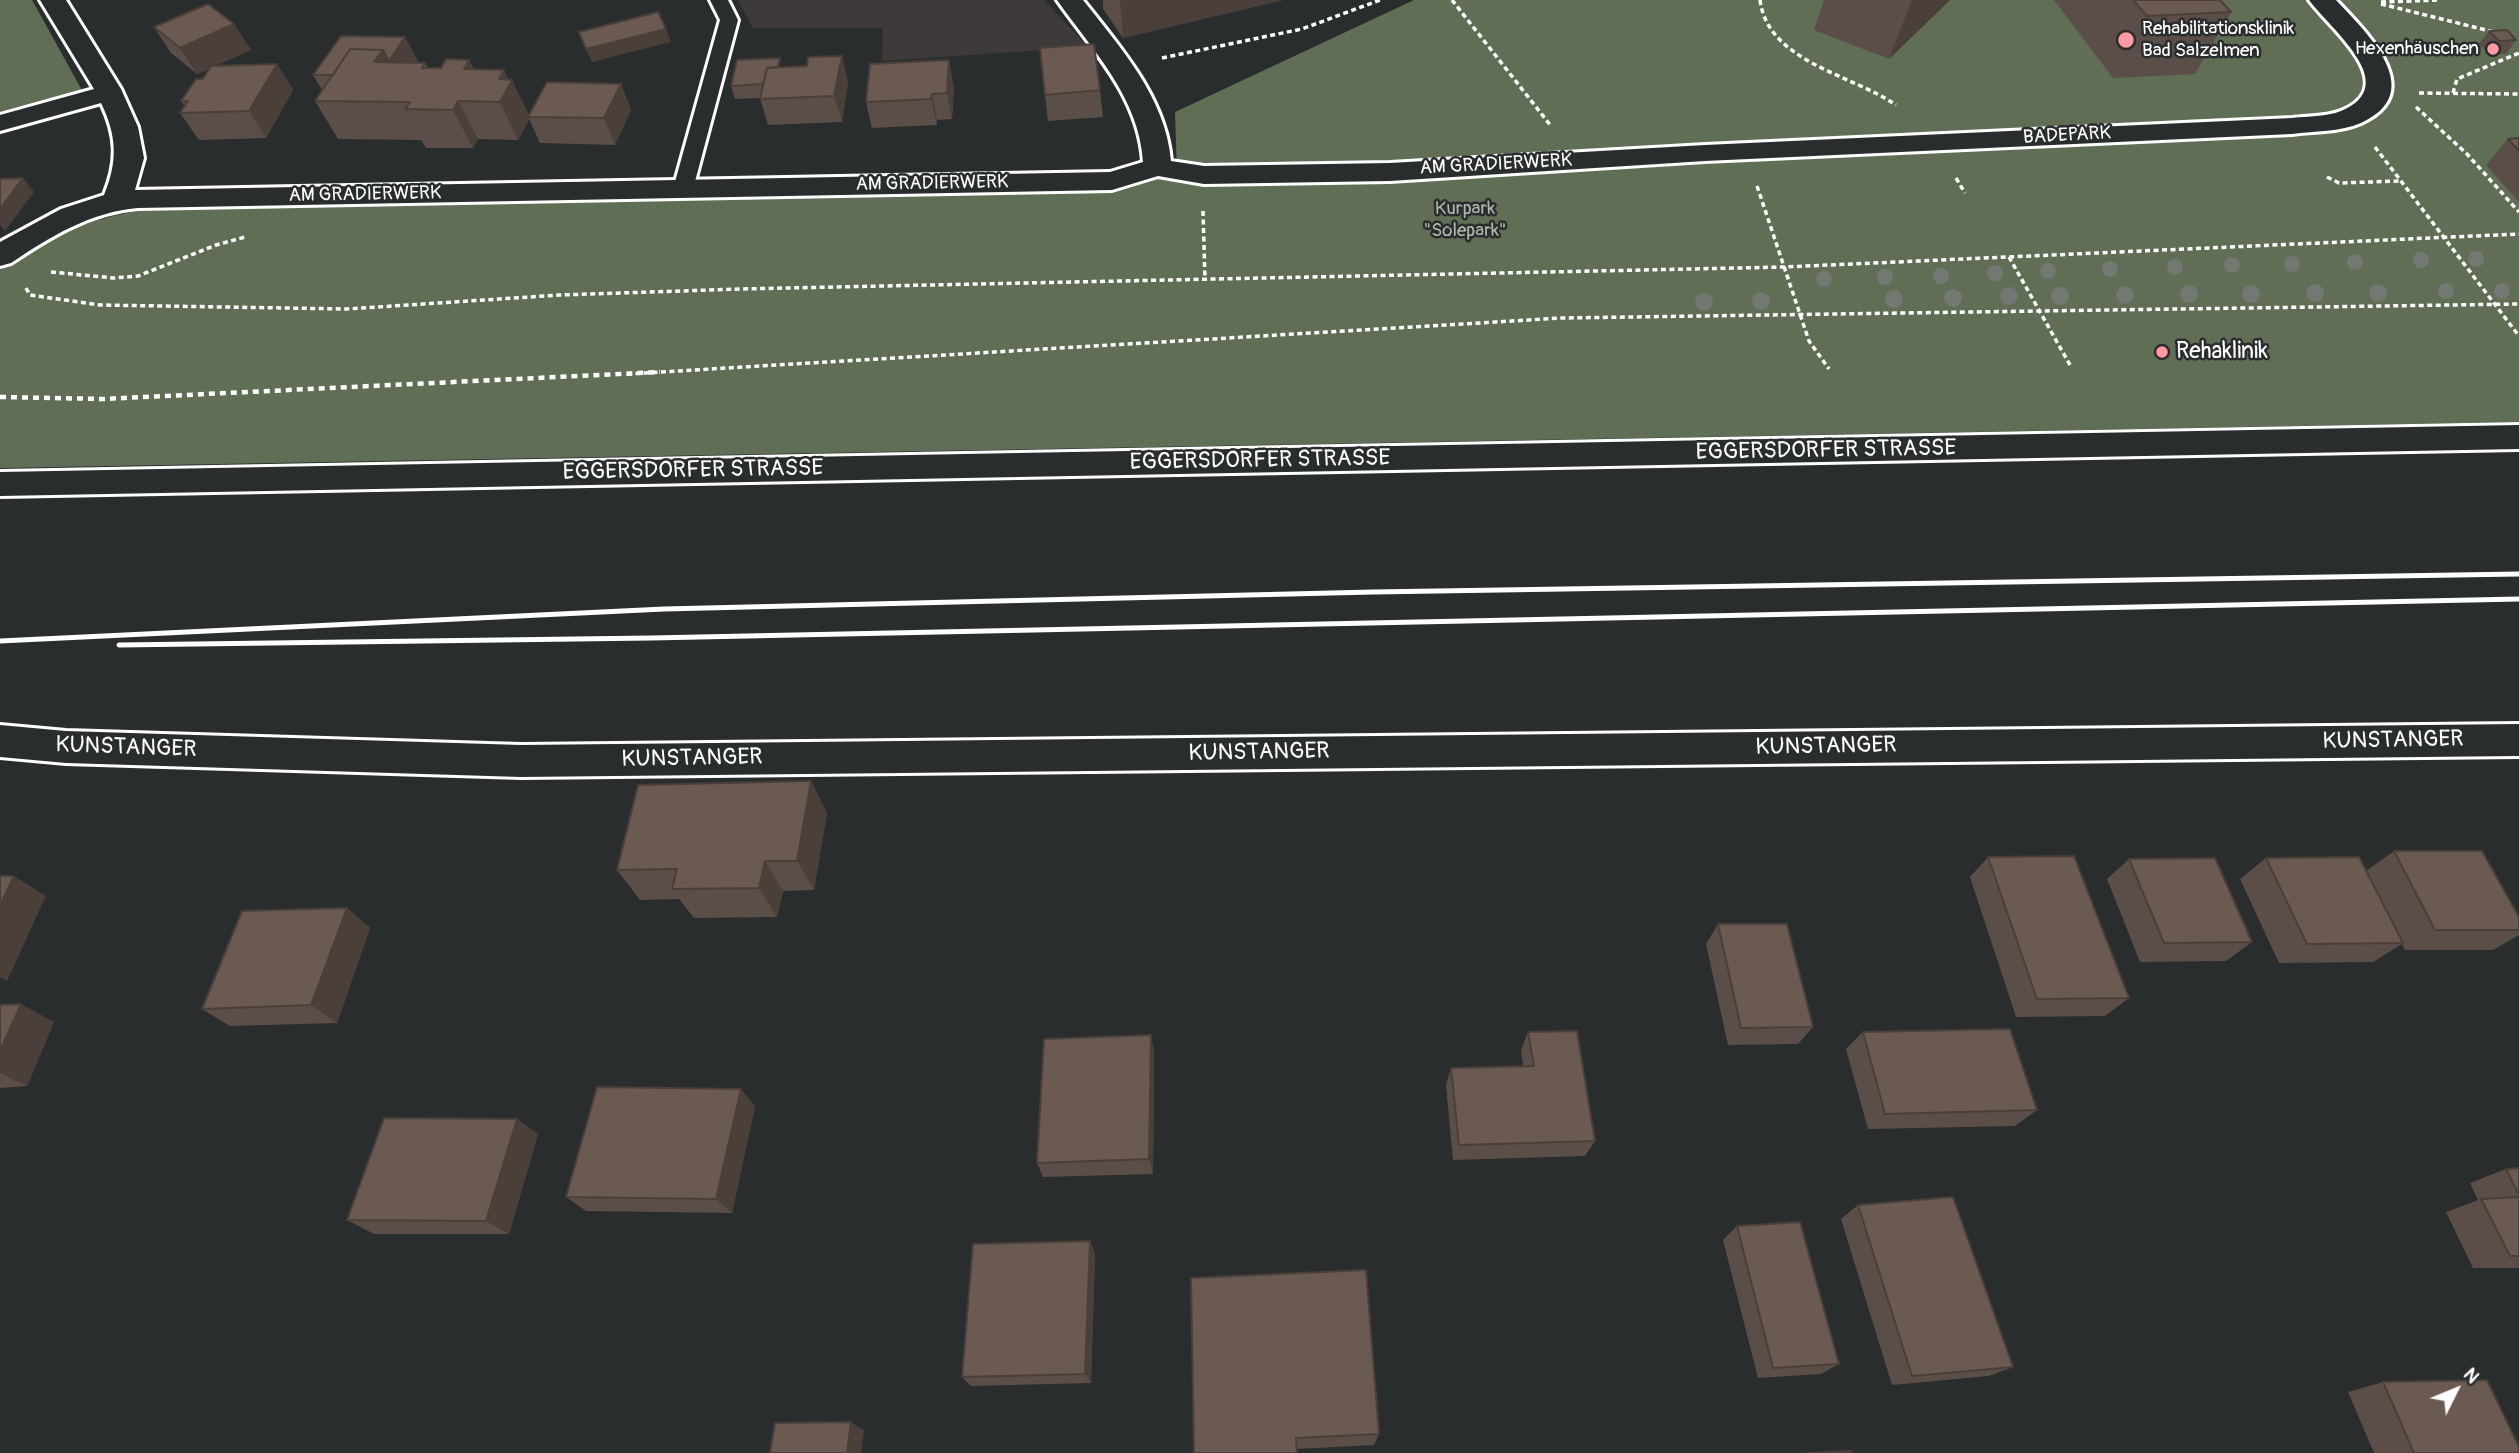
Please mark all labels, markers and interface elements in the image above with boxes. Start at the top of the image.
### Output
place label: Rehabilitationsklinik Bad Salzelmen [2142,18,2294,62]
marker: Rehabilitationsklinik Bad Salzelmen [2116,30,2136,50]
place label: Hexenhäuschen [2355,38,2479,60]
marker: Hexenhäuschen [2485,41,2501,57]
street label: BADEPARK [2022,122,2112,150]
street label: AM GRADIERWERK [1419,150,1573,180]
street label: AM GRADIERWERK [855,171,1009,197]
street label: AM GRADIERWERK [288,182,442,208]
park label: Kurpark "Solepark" [1423,198,1507,242]
place label: Rehaklinik [2176,338,2268,366]
marker: Rehaklinik [2154,344,2170,360]
street label: EGGERSDORFER STRASSE [1695,435,1957,467]
street label: EGGERSDORFER STRASSE [1129,445,1391,477]
street label: EGGERSDORFER STRASSE [562,455,824,487]
street label: KUNSTANGER [2322,726,2464,756]
street label: KUNSTANGER [55,732,197,764]
street label: KUNSTANGER [1755,732,1897,762]
street label: KUNSTANGER [1188,738,1330,768]
street label: KUNSTANGER [621,744,763,774]
north arrow [2421,1355,2491,1425]
text: N [2458,1363,2485,1389]

